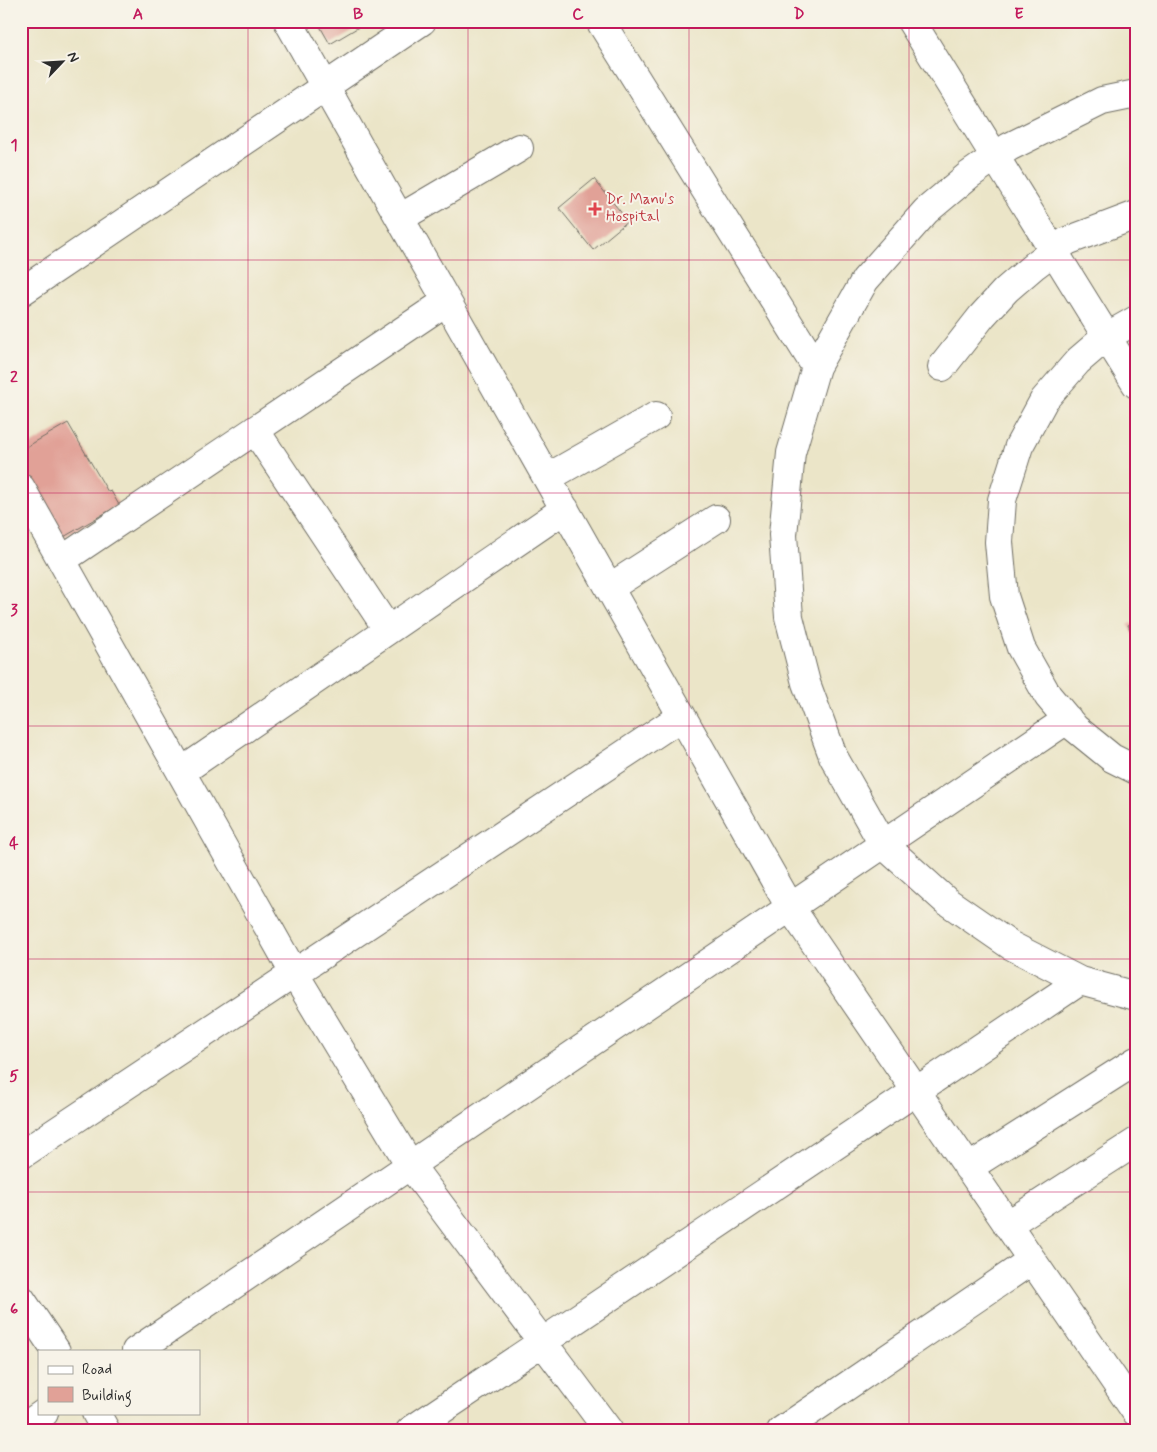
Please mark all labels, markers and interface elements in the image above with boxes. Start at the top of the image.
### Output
text: A [133,4,143,25]
text: B [353,4,363,25]
text: C [572,4,584,25]
text: D [793,4,805,25]
text: E [1014,4,1024,25]
north arrow [38,38,88,88]
text: N [63,49,83,65]
text: 1 [10,135,18,156]
place label: Dr. Manu's Hospital [606,190,675,227]
marker: Dr. Manu's Hospital [588,202,602,216]
text: 2 [10,367,18,388]
text: 3 [10,600,18,621]
text: 4 [9,833,19,854]
text: 5 [9,1066,19,1087]
text: 6 [10,1299,18,1320]
legend [38,1350,200,1414]
text: Road [82,1360,112,1380]
text: Building [82,1386,132,1407]

